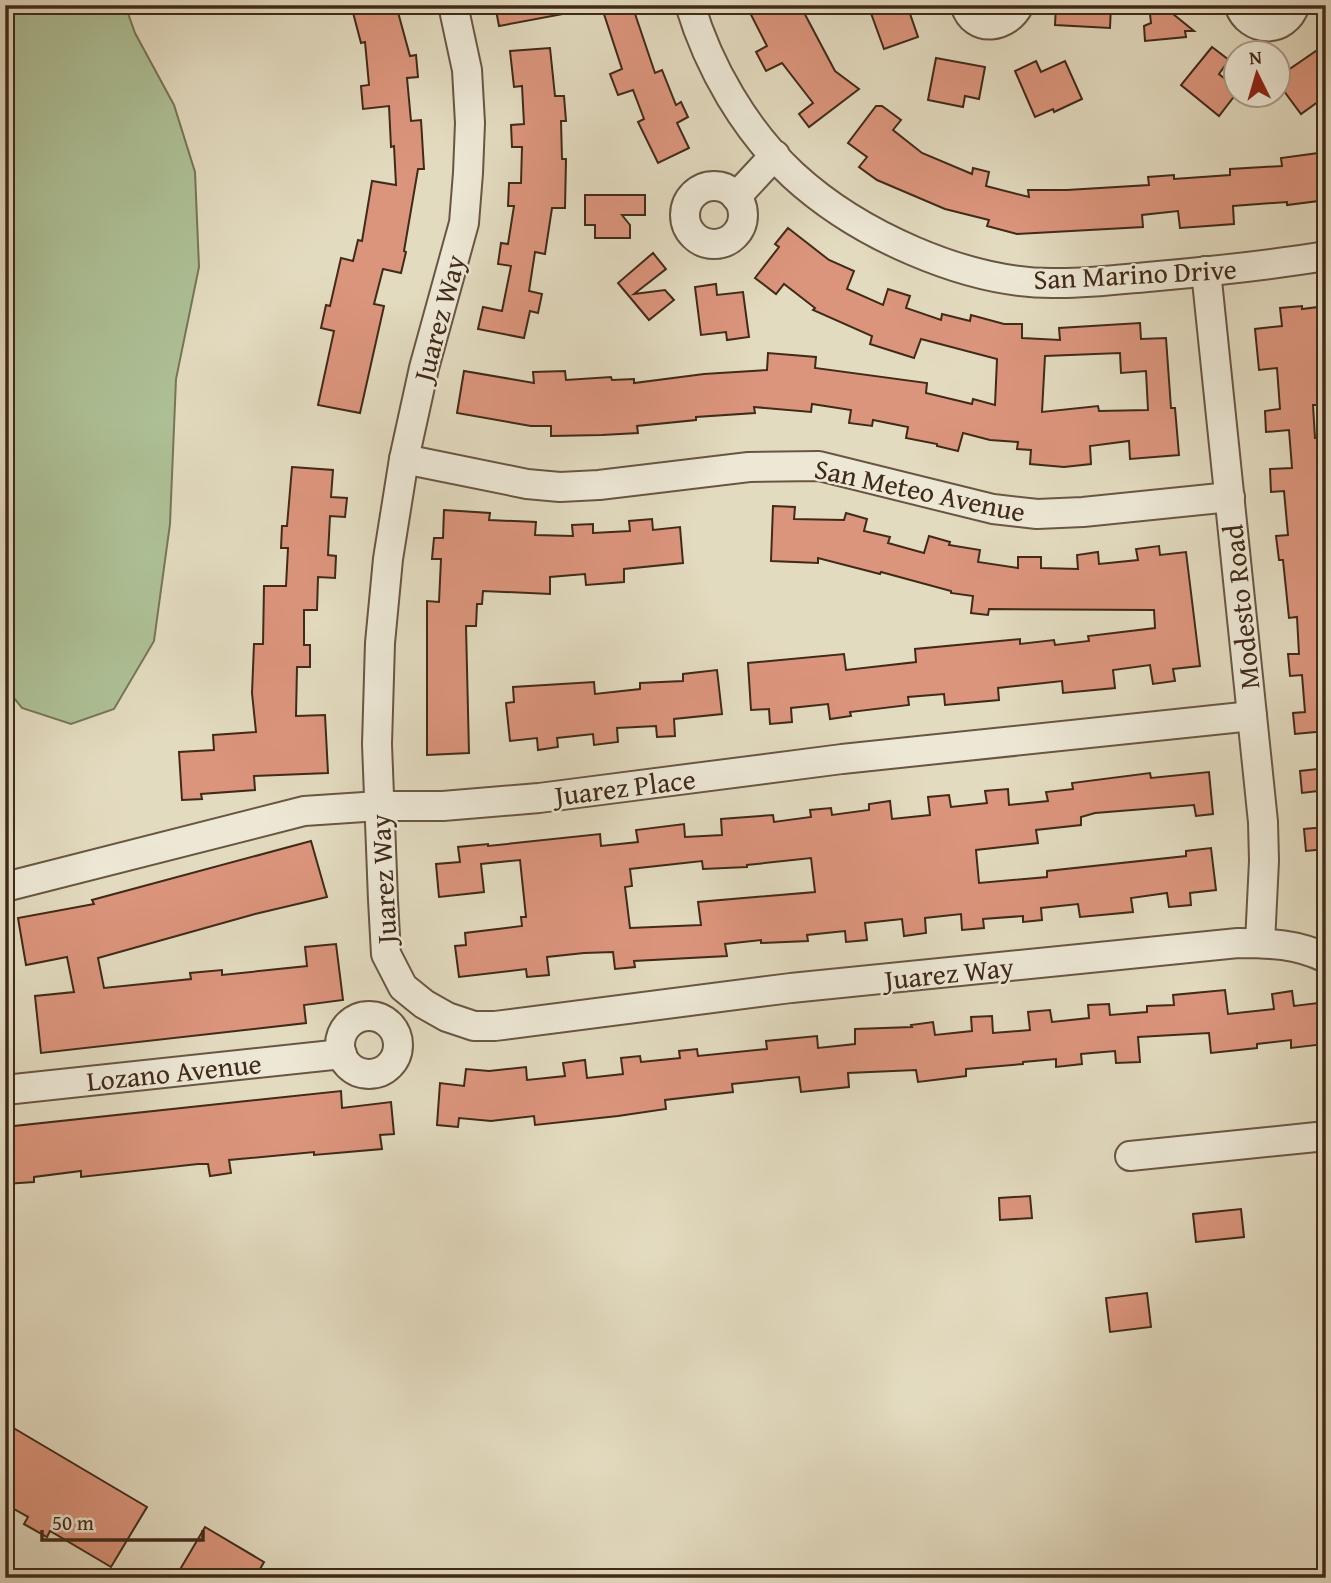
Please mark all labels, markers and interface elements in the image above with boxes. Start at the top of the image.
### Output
north arrow [1222,38,1292,108]
text: N [1248,43,1263,72]
street label: San Marino Drive [1032,248,1238,299]
street label: Juarez Way [401,250,475,389]
street label: San Meteo Avenue [811,447,1029,532]
street label: Modesto Road [1211,523,1270,691]
street label: Juarez Place [549,758,698,816]
street label: Juarez Way [359,813,407,948]
street label: Juarez Way [879,945,1016,1000]
street label: Lozano Avenue [84,1042,263,1101]
scale bar [42,1499,203,1543]
text: 50 m [52,1507,94,1538]

